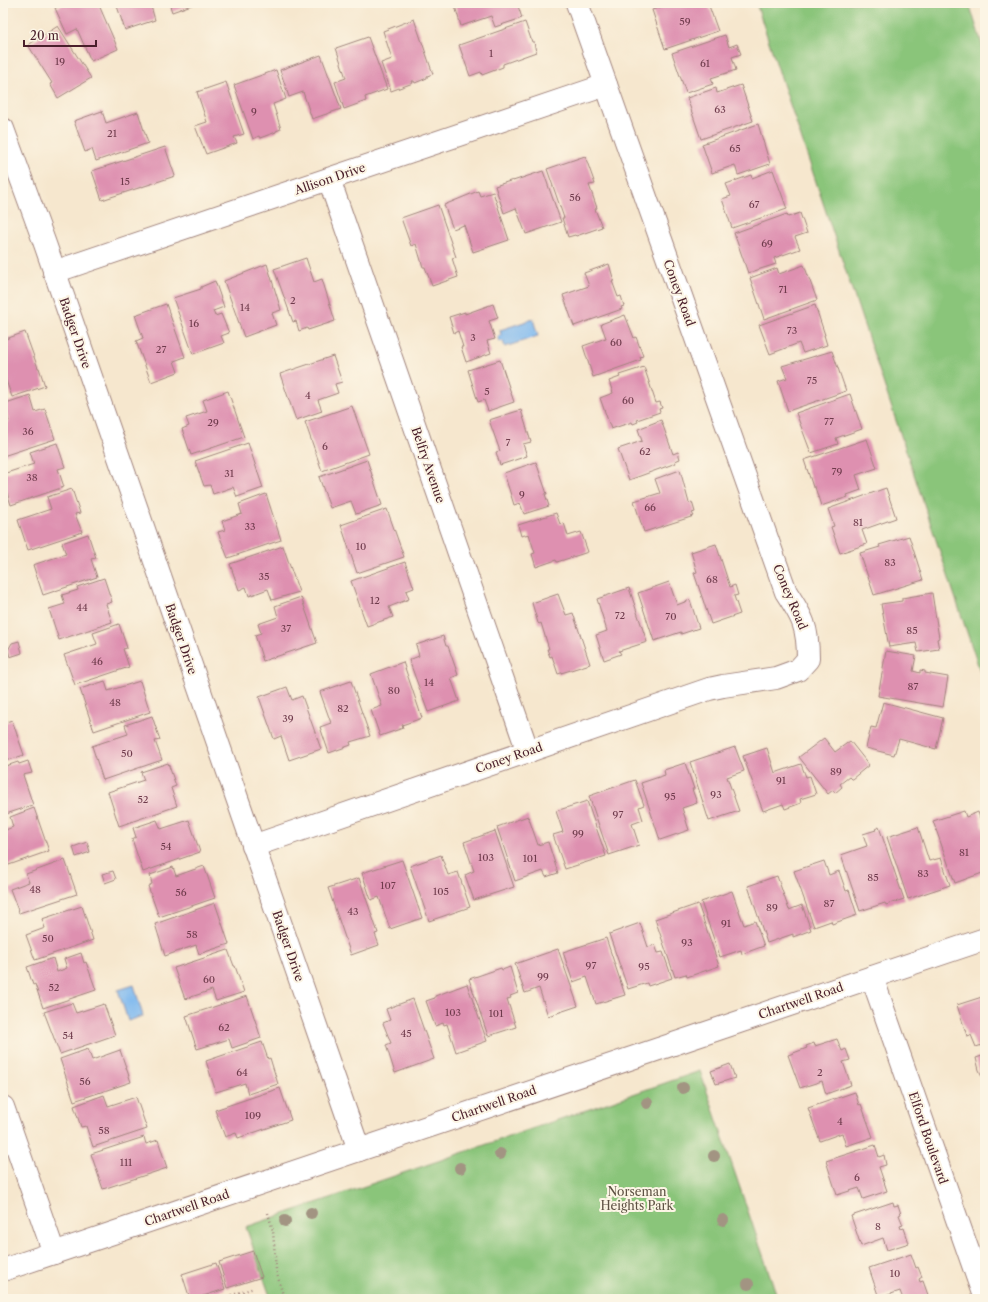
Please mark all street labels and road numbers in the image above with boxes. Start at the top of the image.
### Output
street label: Allison Drive [291,159,368,198]
street label: Coney Road [660,257,699,329]
street label: Badger Drive [56,295,95,371]
street label: Belfry Avenue [408,425,449,505]
street label: Coney Road [770,562,811,632]
street label: Badger Drive [162,601,201,677]
street label: Coney Road [473,739,545,776]
street label: Badger Drive [269,908,308,984]
street label: Chartwell Road [756,979,846,1022]
street label: Chartwell Road [449,1082,539,1125]
street label: Elford Boulevard [906,1090,952,1187]
street label: Chartwell Road [142,1186,232,1229]

